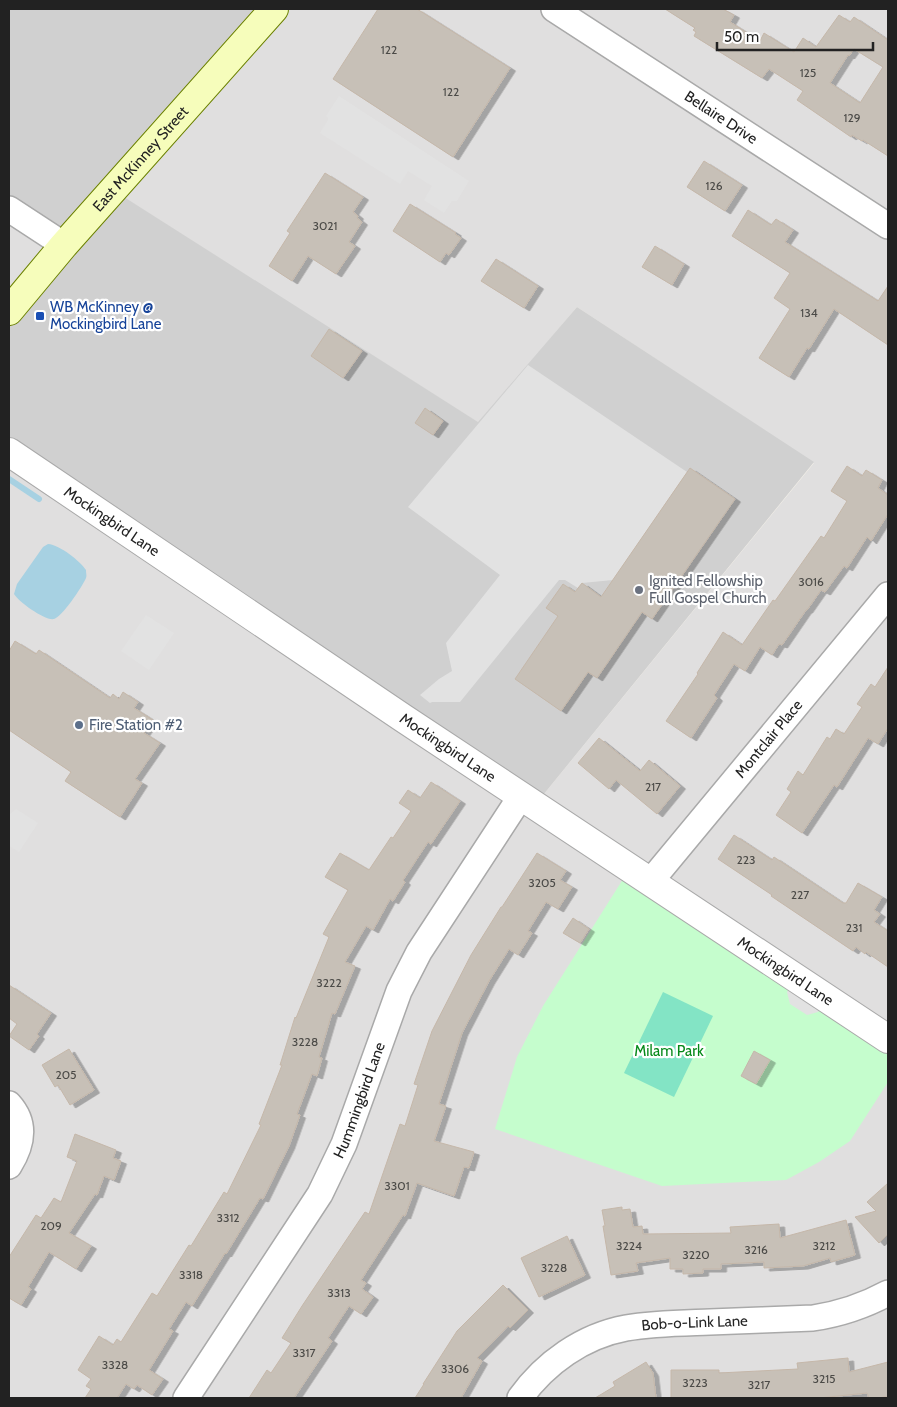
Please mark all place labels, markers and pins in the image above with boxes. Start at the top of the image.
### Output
place label: WB McKinney @ Mockingbird Lane [50,298,162,333]
marker: WB McKinney @ Mockingbird Lane [34,310,46,322]
place label: Ignited Fellowship Full Gospel Church [649,572,767,607]
marker: Ignited Fellowship Full Gospel Church [633,584,645,596]
place label: Fire Station #2 [89,716,183,734]
marker: Fire Station #2 [73,719,85,731]

